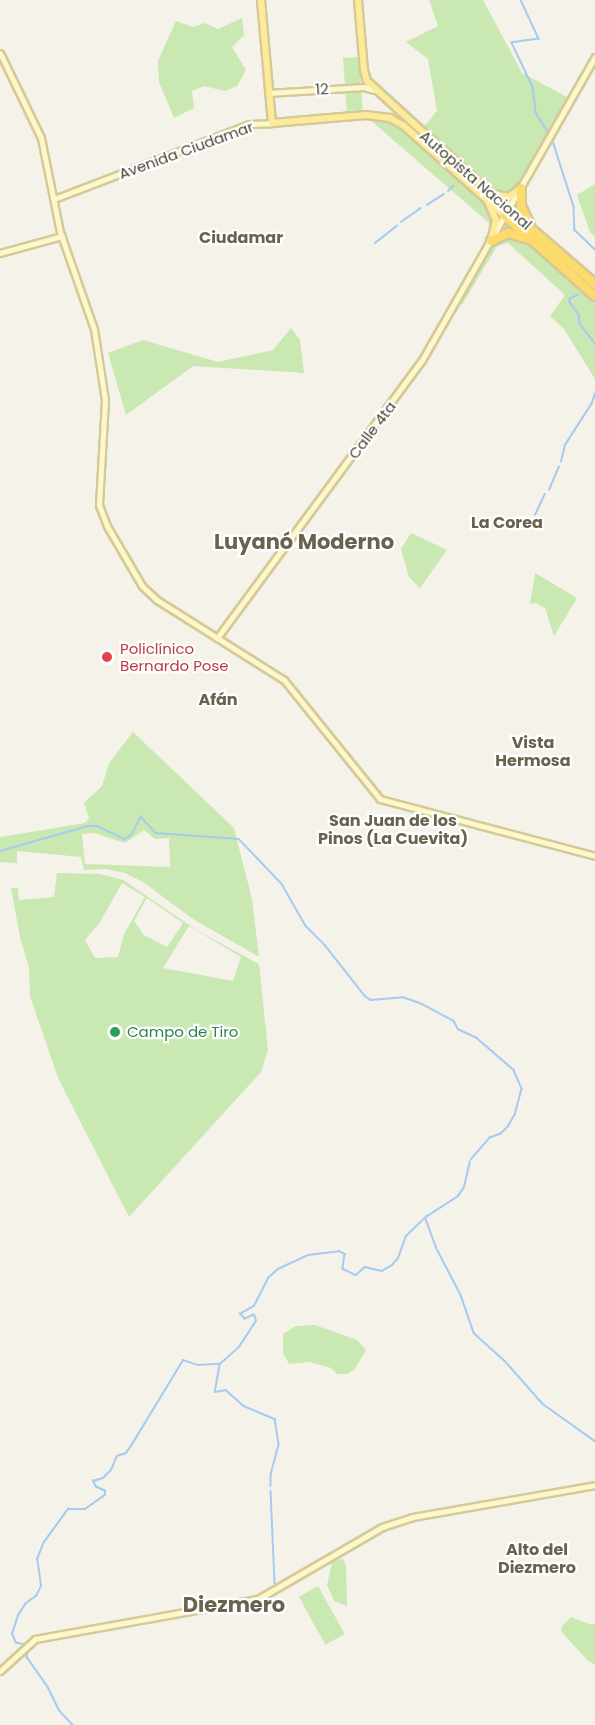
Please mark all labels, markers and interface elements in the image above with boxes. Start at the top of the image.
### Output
street label: 12 [315,80,329,98]
street label: Avenida Ciudamar [116,117,256,183]
street label: Autopista Nacional [416,126,536,234]
district label: Ciudamar [199,228,283,248]
street label: Calle 4ta [345,398,399,462]
district label: La Corea [471,513,543,533]
district label: Luyanó Moderno [214,529,394,555]
place label: Policlínico Bernardo Pose [120,639,229,674]
marker: Policlínico Bernardo Pose [98,648,116,666]
district label: Afán [198,690,238,710]
district label: Vista Hermosa [495,733,571,771]
district label: San Juan de los Pinos (La Cuevita) [318,811,468,849]
place label: Campo de Tiro [127,1023,238,1041]
marker: Campo de Tiro [108,1025,122,1039]
district label: Alto del Diezmero [498,1540,576,1578]
district label: Diezmero [183,1592,285,1618]

